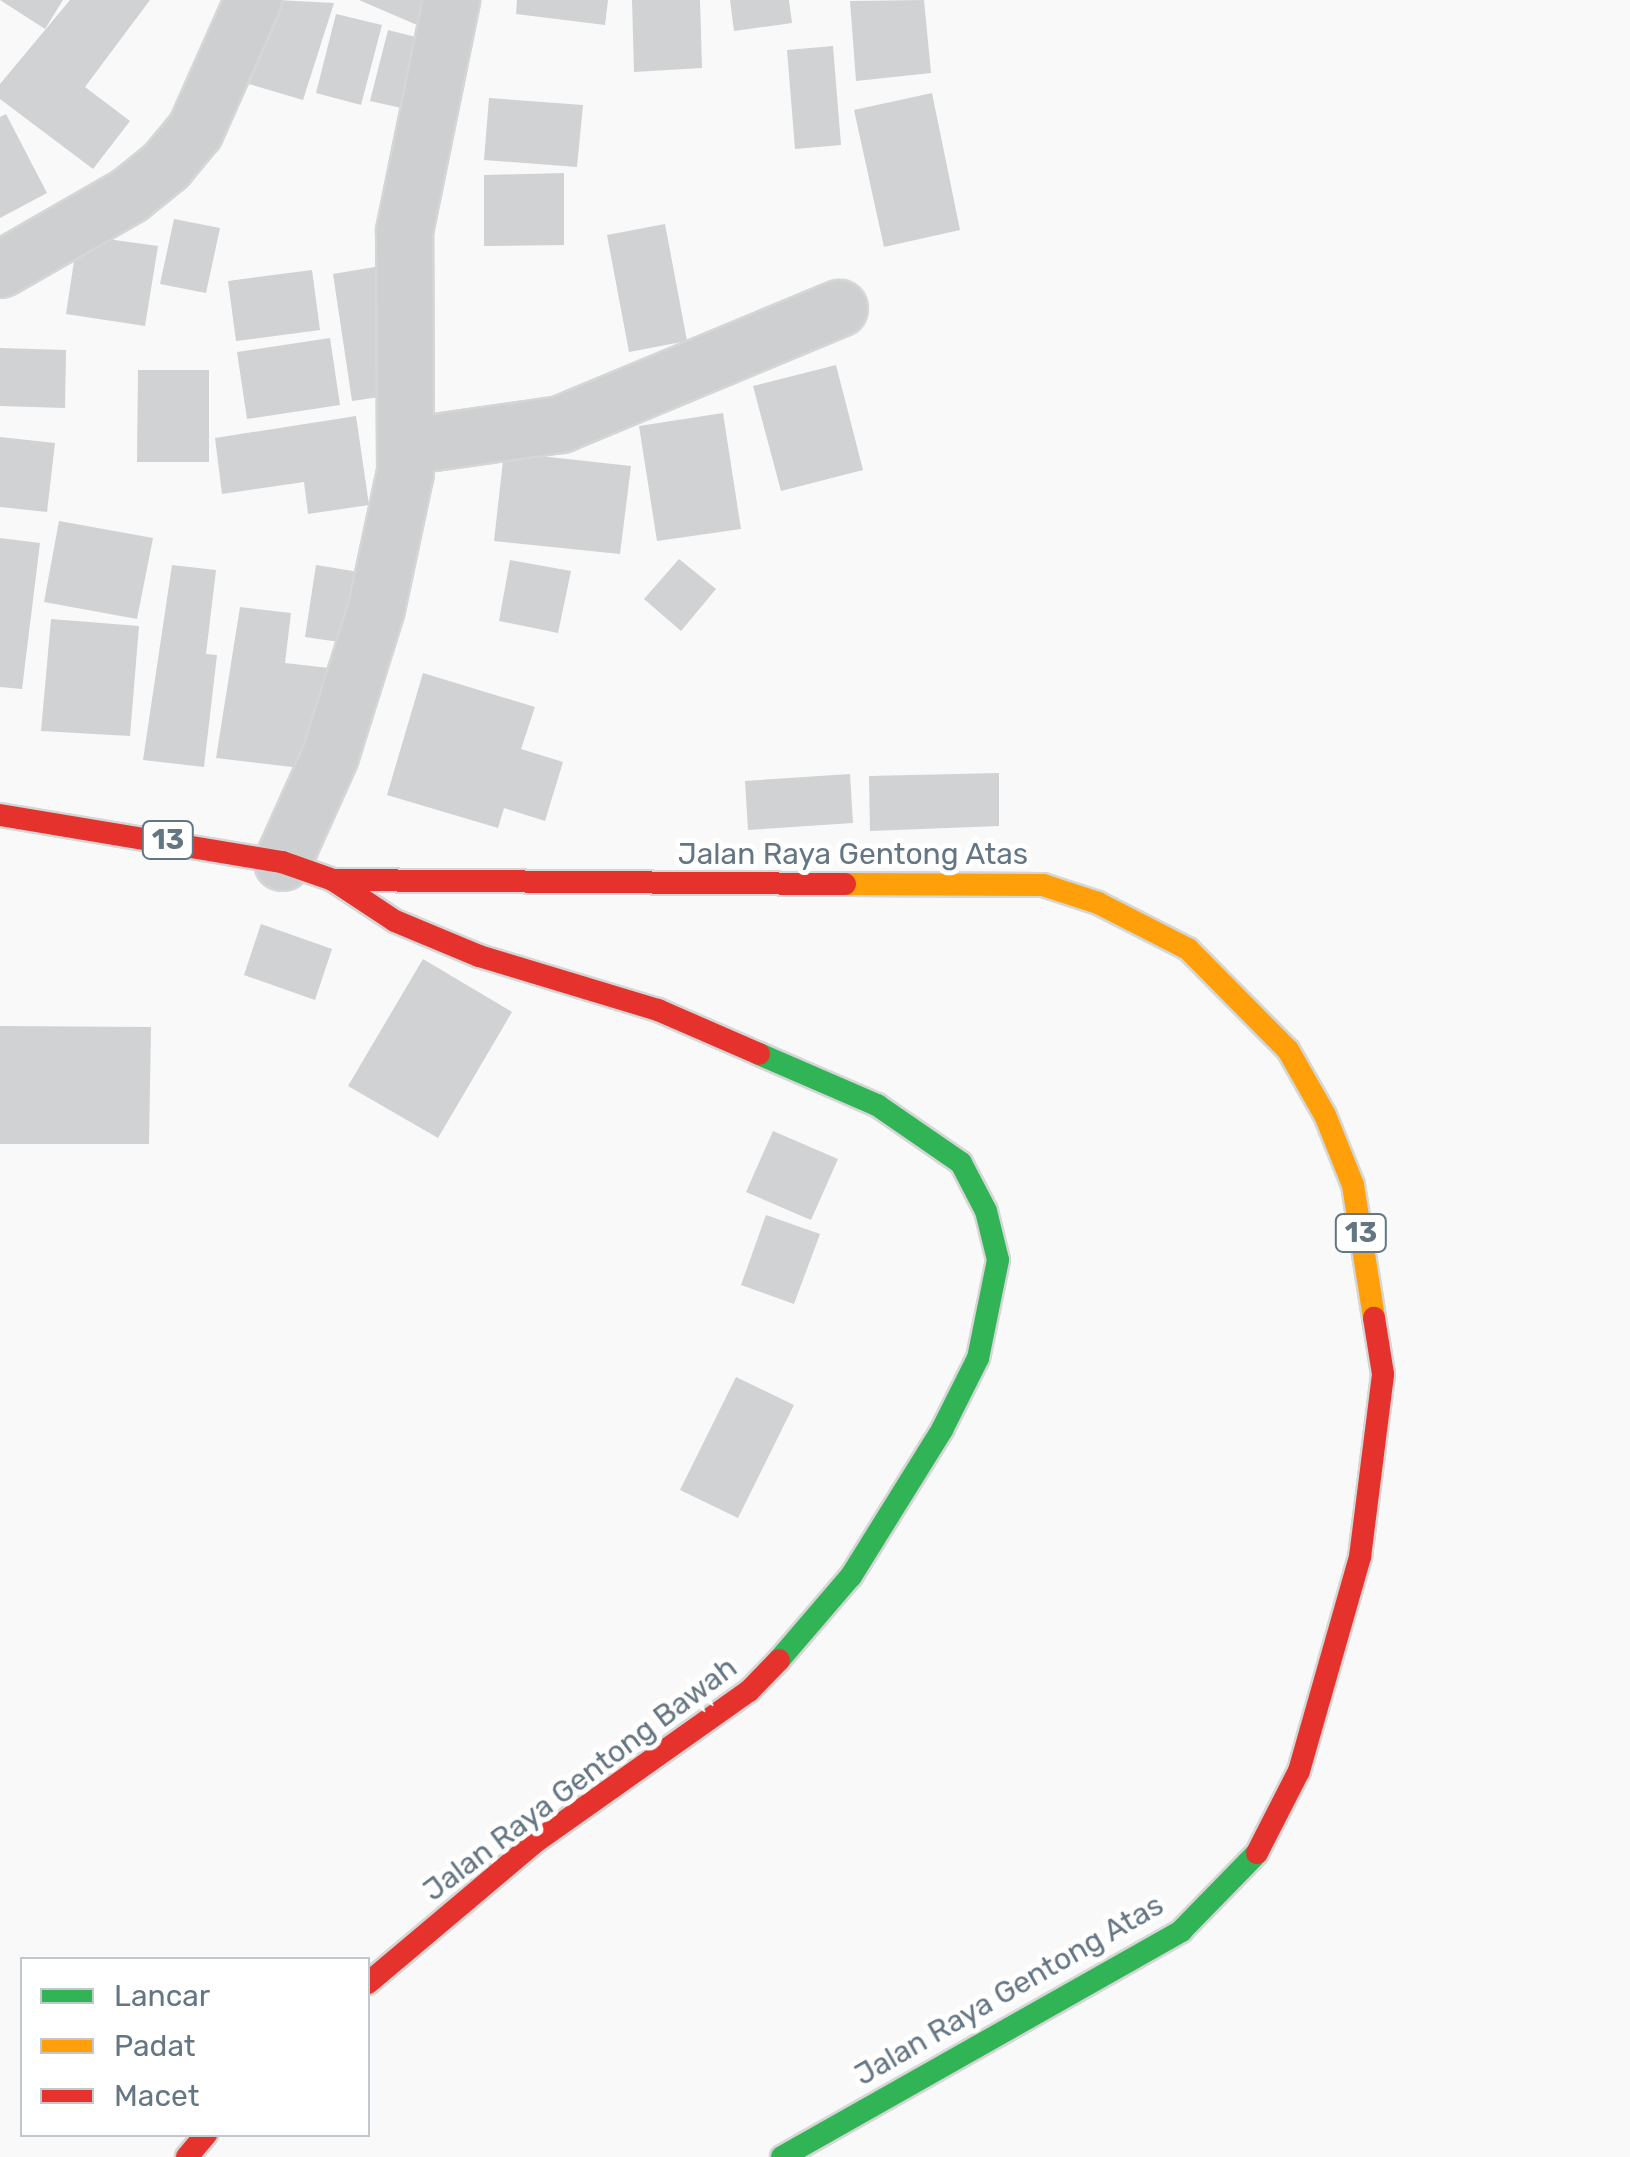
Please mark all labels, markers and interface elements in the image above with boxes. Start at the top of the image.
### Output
road number: 13 [140,817,196,863]
street label: Jalan Raya Gentong Atas [677,836,1029,872]
road number: 13 [1334,1210,1388,1256]
street label: Jalan Raya Gentong Bawah [416,1649,744,1909]
street label: Jalan Raya Gentong Atas [848,1887,1170,2093]
legend [20,1957,370,2137]
text: Lancar [114,1978,210,2014]
text: Padat [114,2028,196,2064]
text: Macet [114,2078,199,2114]

